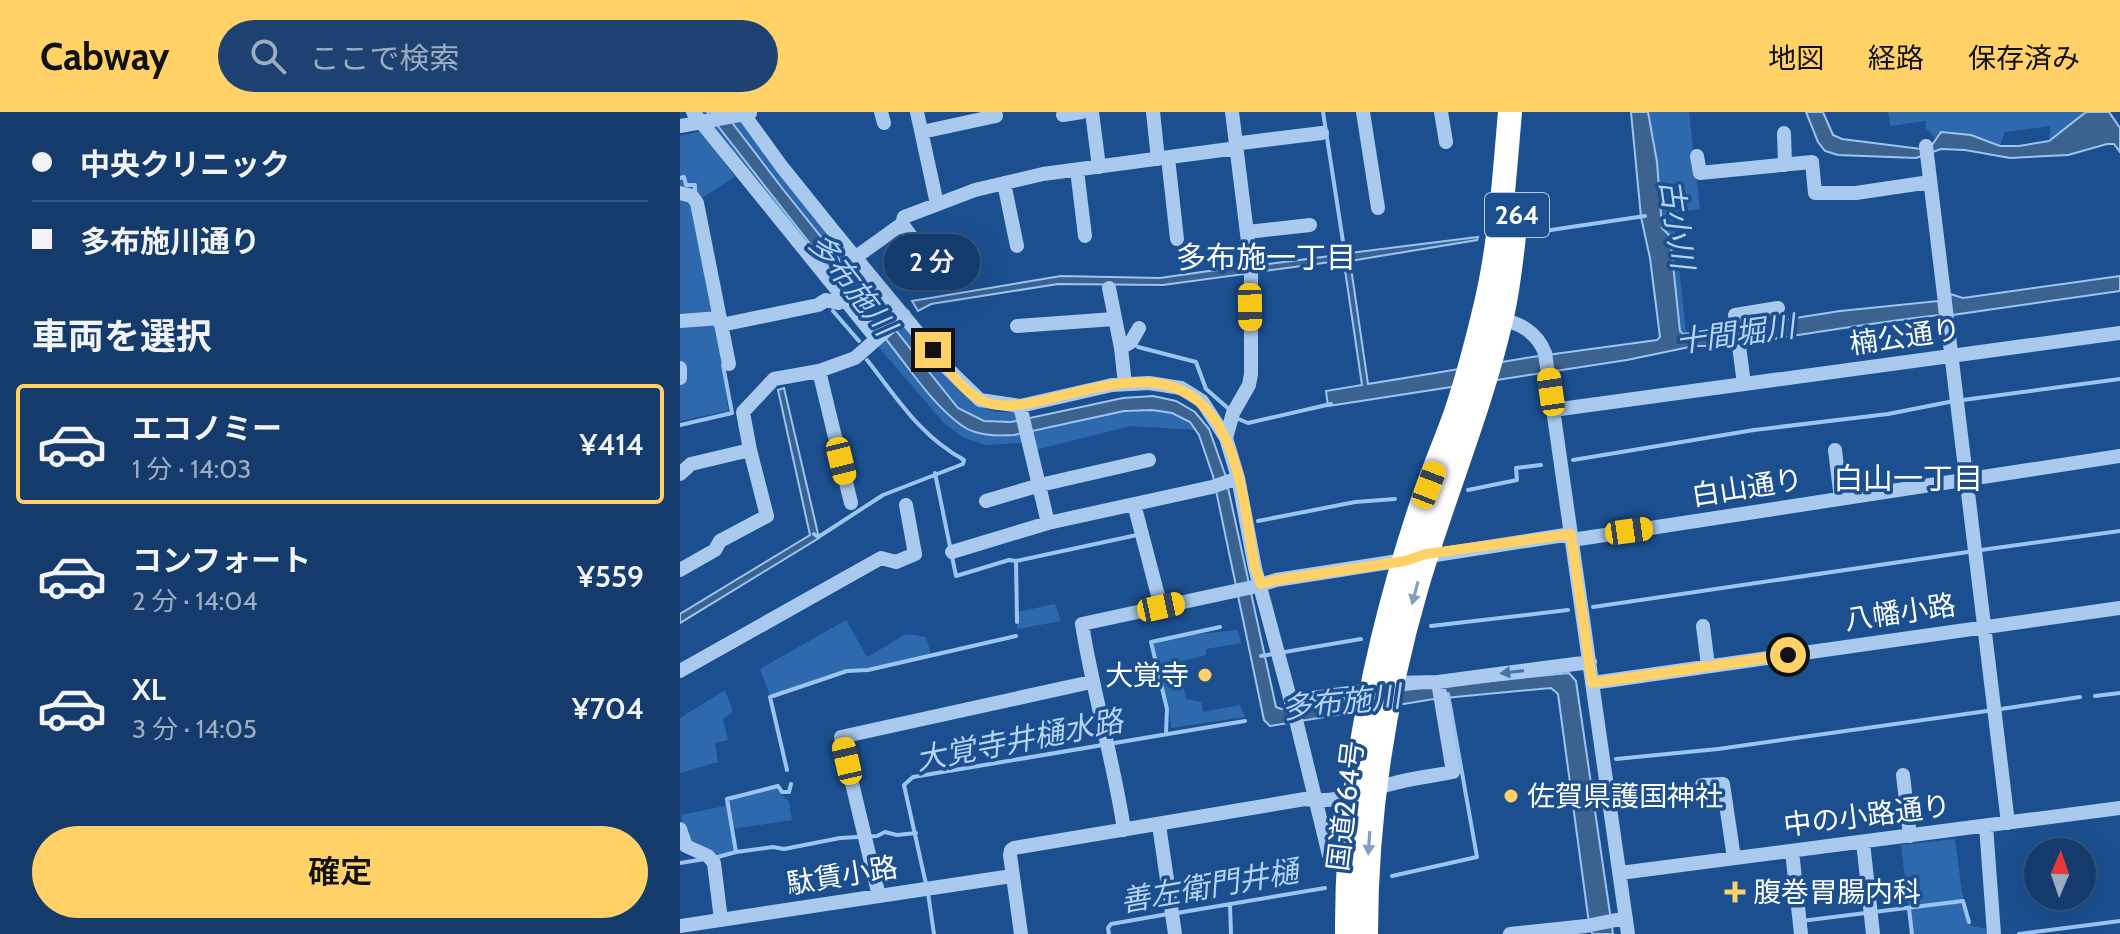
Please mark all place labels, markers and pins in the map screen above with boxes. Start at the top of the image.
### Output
place label: 大覚寺 [1105,658,1189,692]
marker: 大覚寺 [1196,666,1214,684]
place label: 佐賀県護国神社 [1527,779,1723,813]
marker: 佐賀県護国神社 [1502,787,1520,805]
place label: 腹巻胃腸内科 [1753,875,1921,909]
marker: 腹巻胃腸内科 [1724,881,1746,903]

